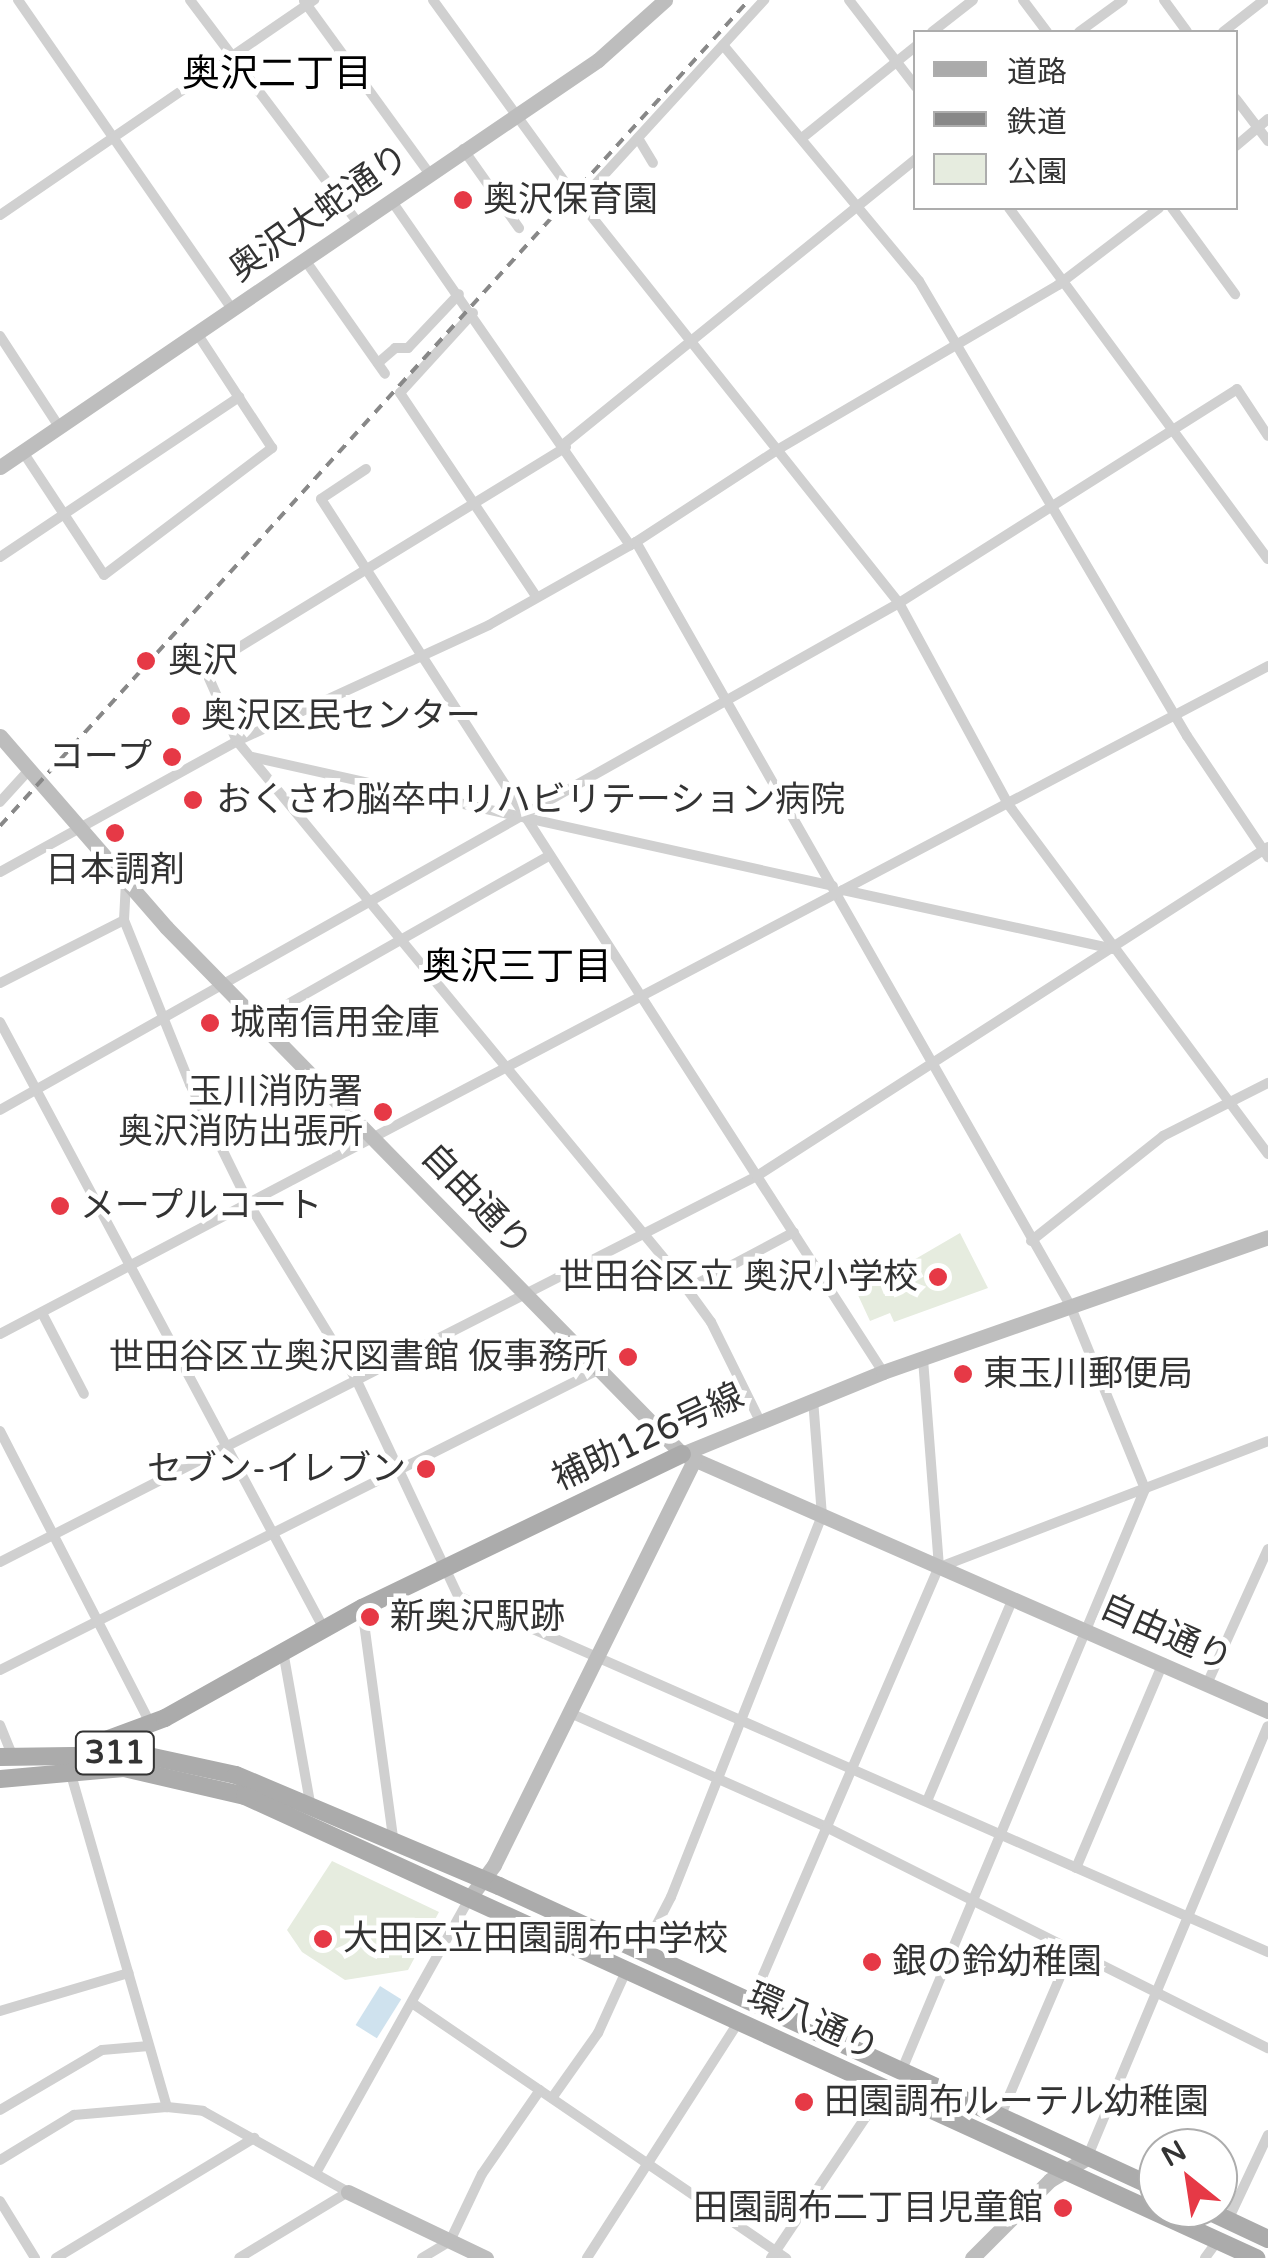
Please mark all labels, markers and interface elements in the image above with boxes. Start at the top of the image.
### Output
legend [913,30,1238,210]
district label: 奥沢二丁目 [182,52,372,98]
text: 道路 [1007,54,1067,91]
text: 鉄道 [1007,104,1067,141]
street label: 奥沢大蛇通り [221,136,417,290]
text: 公園 [1007,154,1067,191]
place label: 奥沢保育園 [483,179,658,221]
marker: 奥沢保育園 [452,189,474,211]
place label: 奥沢 [168,640,238,682]
marker: 奥沢 [133,648,159,674]
place label: 奥沢区民センター [201,695,481,737]
marker: 奥沢区民センター [170,705,192,727]
place label: コープ [47,736,152,778]
marker: コープ [161,746,183,768]
place label: おくさわ脳卒中リハビリテーション病院 [216,779,846,821]
marker: おくさわ脳卒中リハビリテーション病院 [180,787,206,813]
marker: 日本調剤 [104,822,126,844]
place label: 日本調剤 [45,849,185,891]
district label: 奥沢三丁目 [422,945,612,991]
place label: 城南信用金庫 [230,1002,440,1044]
marker: 城南信用金庫 [199,1012,221,1034]
place label: 玉川消防署 奥沢消防出張所 [118,1071,363,1153]
marker: 玉川消防署 奥沢消防出張所 [372,1101,394,1123]
street label: 自由通り [412,1135,540,1265]
place label: メープルコート [80,1185,325,1227]
marker: メープルコート [49,1195,71,1217]
place label: 世田谷区立 奥沢小学校 [559,1256,918,1298]
marker: 世田谷区立 奥沢小学校 [927,1266,949,1288]
place label: 世田谷区立奥沢図書館 仮事務所 [109,1336,608,1378]
marker: 世田谷区立奥沢図書館 仮事務所 [617,1346,639,1368]
place label: 東玉川郵便局 [983,1353,1193,1395]
marker: 東玉川郵便局 [952,1363,974,1385]
street label: 補助126号線 [546,1374,750,1500]
place label: セブン-イレブン [147,1448,406,1490]
marker: セブン-イレブン [415,1458,437,1480]
street label: 自由通り [1094,1585,1238,1681]
place label: 新奥沢駅跡 [390,1596,565,1638]
marker: 新奥沢駅跡 [359,1606,381,1628]
road number: 311 [72,1726,158,1780]
place label: 大田区立田園調布中学校 [343,1918,728,1960]
marker: 大田区立田園調布中学校 [312,1928,334,1950]
place label: 銀の鈴幼稚園 [892,1941,1102,1983]
marker: 銀の鈴幼稚園 [861,1951,883,1973]
street label: 環八通り [741,1974,885,2070]
place label: 田園調布ルーテル幼稚園 [824,2081,1209,2123]
marker: 田園調布ルーテル幼稚園 [793,2091,815,2113]
north arrow [1138,2128,1238,2228]
text: N [1156,2133,1192,2174]
place label: 田園調布二丁目児童館 [693,2187,1043,2229]
marker: 田園調布二丁目児童館 [1052,2197,1074,2219]

